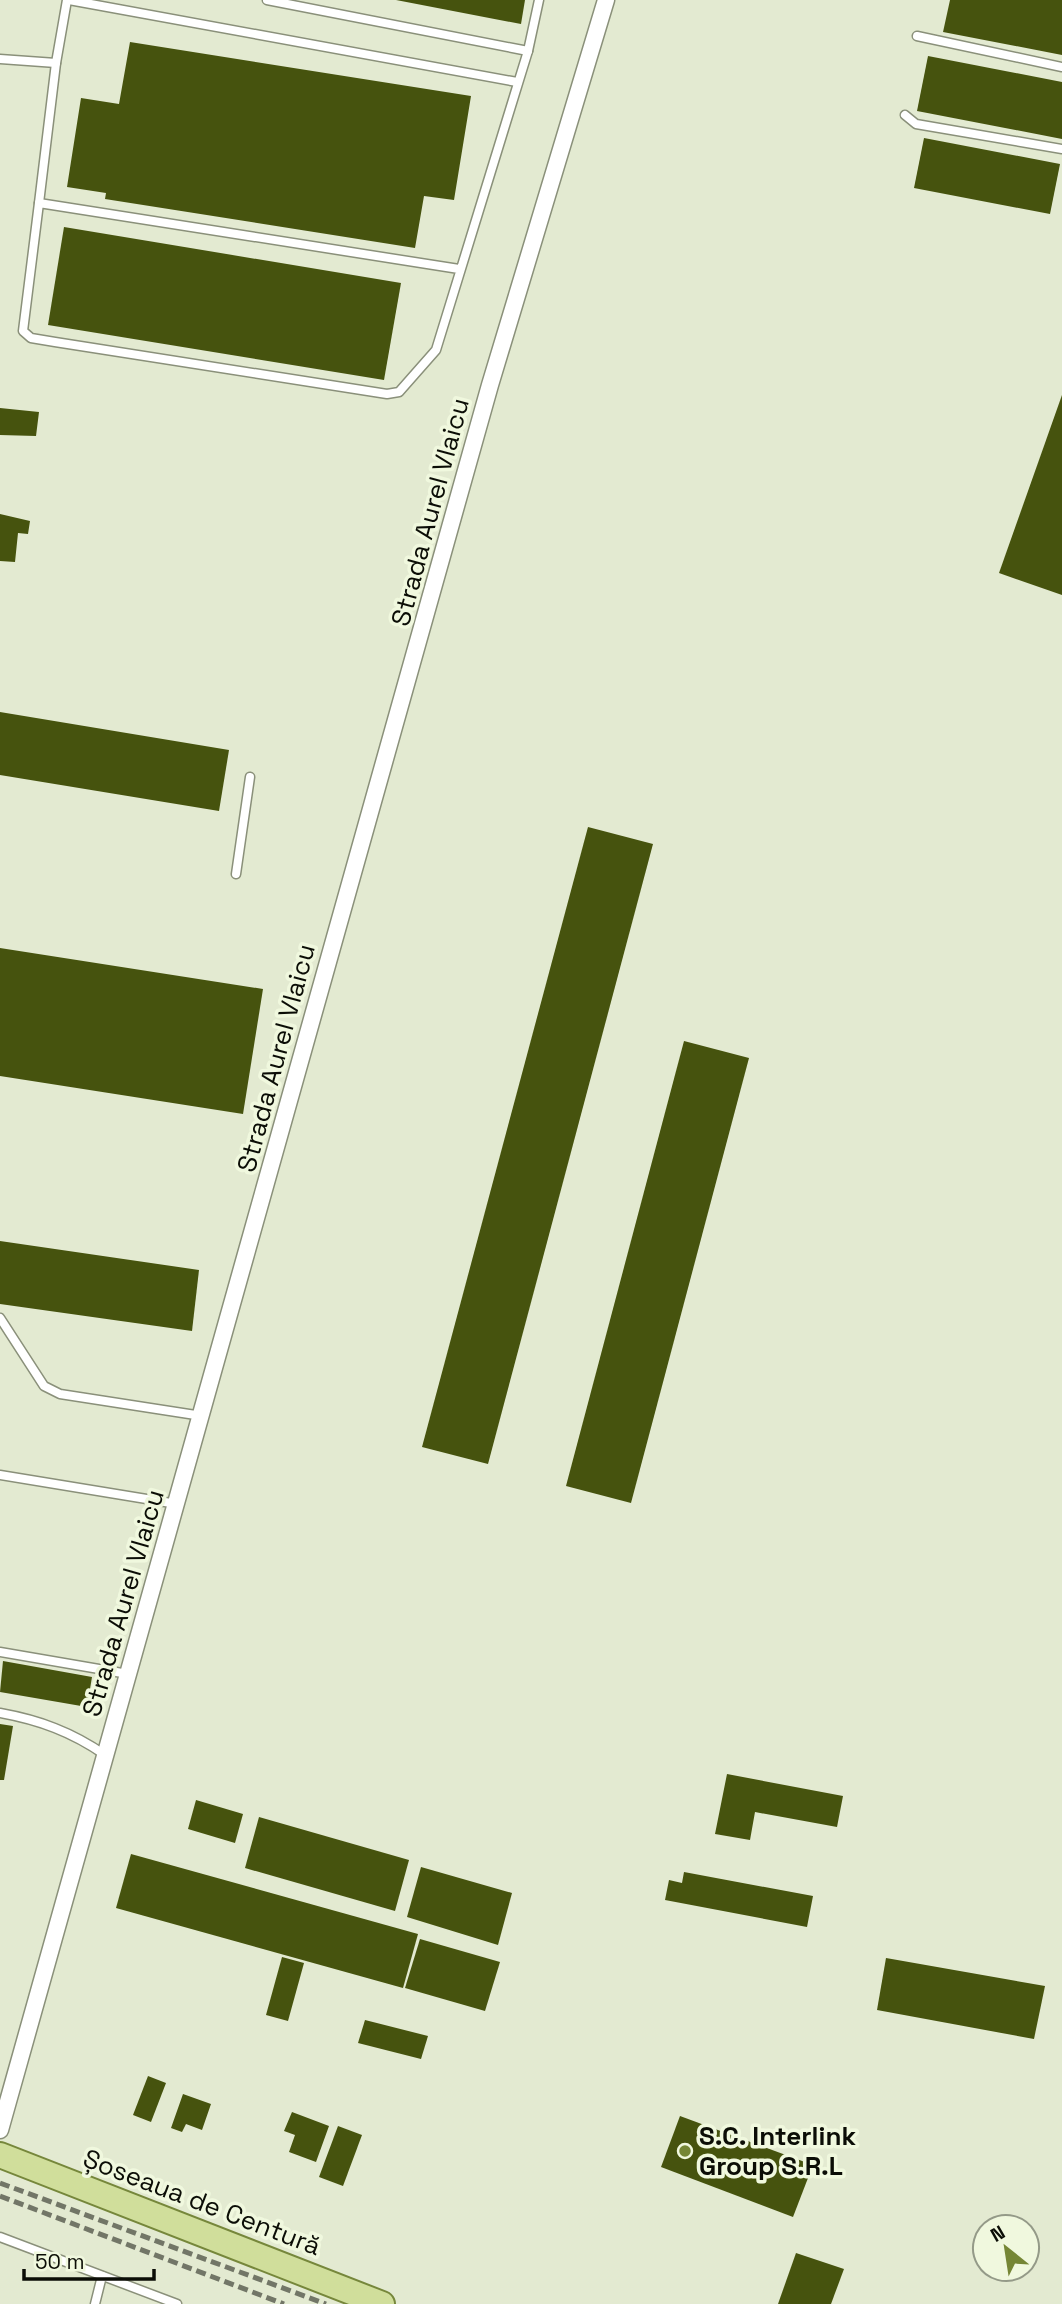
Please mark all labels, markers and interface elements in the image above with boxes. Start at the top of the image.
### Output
street label: Strada Aurel Vlaicu [383,394,477,630]
street label: Strada Aurel Vlaicu [229,940,323,1176]
street label: Strada Aurel Vlaicu [74,1485,172,1721]
place label: S.C. Interlink Group S.R.L [699,2119,856,2183]
street label: Șoseaua de Centură [78,2141,326,2263]
marker: S.C. Interlink Group S.R.L [677,2143,693,2159]
north arrow [971,2213,1041,2283]
text: N [986,2220,1010,2248]
scale bar [24,2238,154,2282]
text: 50 m [35,2248,85,2275]

